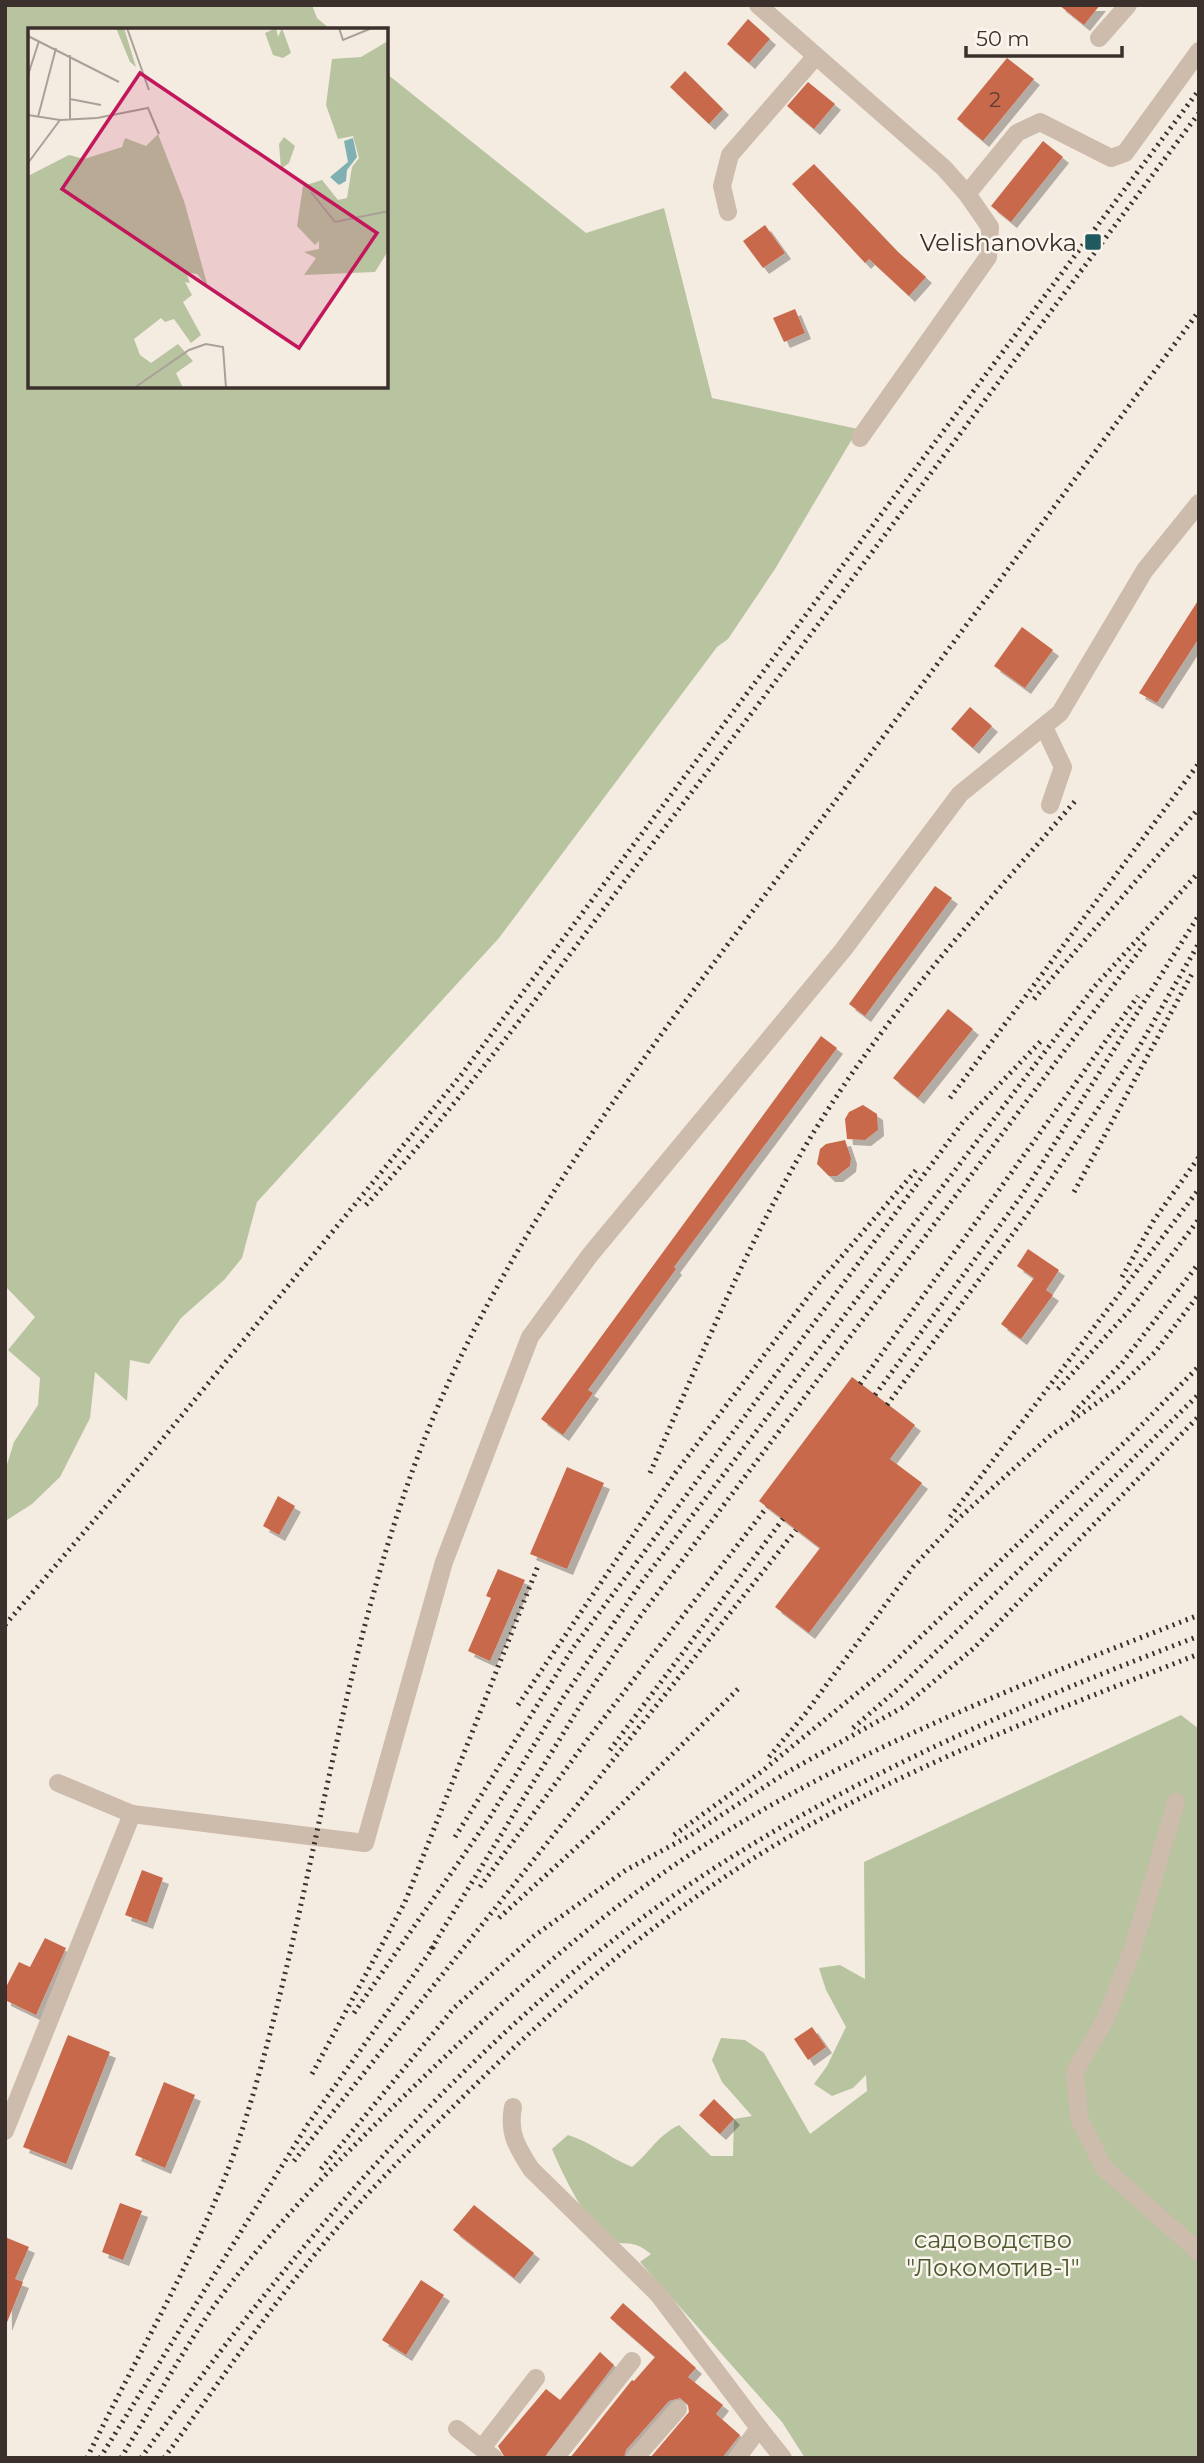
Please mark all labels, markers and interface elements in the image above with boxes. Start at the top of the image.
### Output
scale bar [966,14,1122,58]
text: 50 m [976,26,1030,51]
inset map [28,28,388,388]
house number: 2 [989,87,1001,112]
place label: Velishanovka [920,228,1077,257]
marker: Velishanovka [1083,232,1103,252]
park label: садоводство "Локомотив-1" [906,2225,1080,2282]

